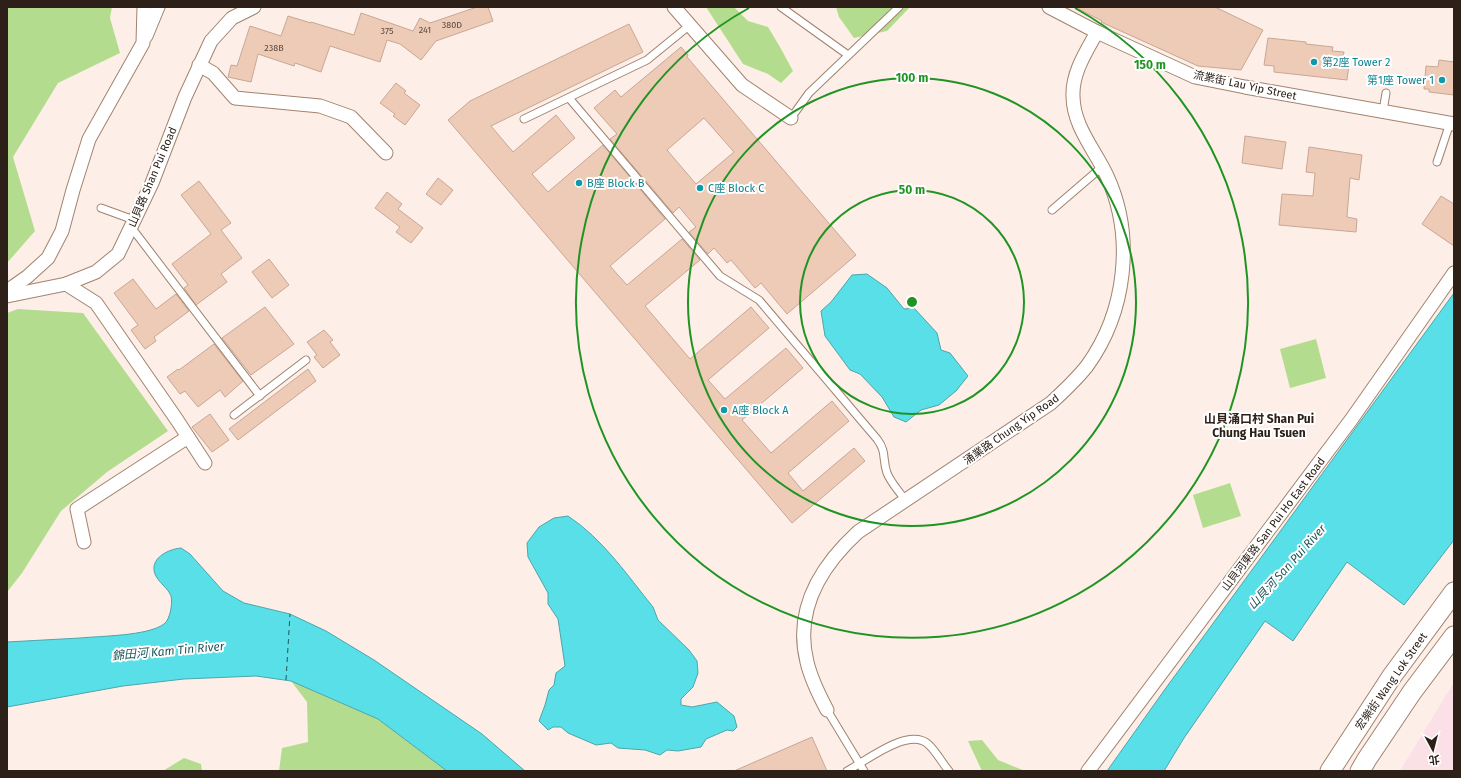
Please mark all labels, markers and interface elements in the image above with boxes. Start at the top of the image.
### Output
house number: 380D [442,20,462,30]
house number: 241 [419,25,431,35]
house number: 375 [381,26,394,36]
house number: 238B [264,43,284,53]
place label: 第2座 Tower 2 [1322,56,1390,69]
marker: 第2座 Tower 2 [1309,57,1319,67]
text: 150 m [1134,58,1166,72]
street label: 流業街 Lau Yip Street [1192,68,1298,103]
text: 100 m [896,71,928,85]
place label: 第1座 Tower 1 [1367,74,1434,87]
marker: 第1座 Tower 1 [1437,75,1447,85]
street label: 山貝路 Shan Pui Road [125,125,179,229]
place label: B座 Block B [587,177,645,190]
marker: B座 Block B [574,178,584,188]
place label: C座 Block C [708,182,764,195]
marker: C座 Block C [695,183,705,193]
text: 50 m [899,183,925,197]
centre of rings [905,295,919,309]
street label: 涌業路 Chung Yip Road [961,391,1062,467]
place label: A座 Block A [732,404,789,417]
marker: A座 Block A [719,405,729,415]
district label: 山貝涌口村 Shan Pui Chung Hau Tsuen [1204,412,1314,440]
street label: 山貝河東路 San Pui Ho East Road [1219,455,1328,594]
water label: 山貝河 San Pui River [1245,521,1329,612]
street label: 宏樂街 Wang Lok Street [1353,630,1430,732]
water label: 錦田河 Kam Tin River [111,639,225,663]
north arrow [1413,730,1453,770]
text: 北 [1428,752,1440,767]

